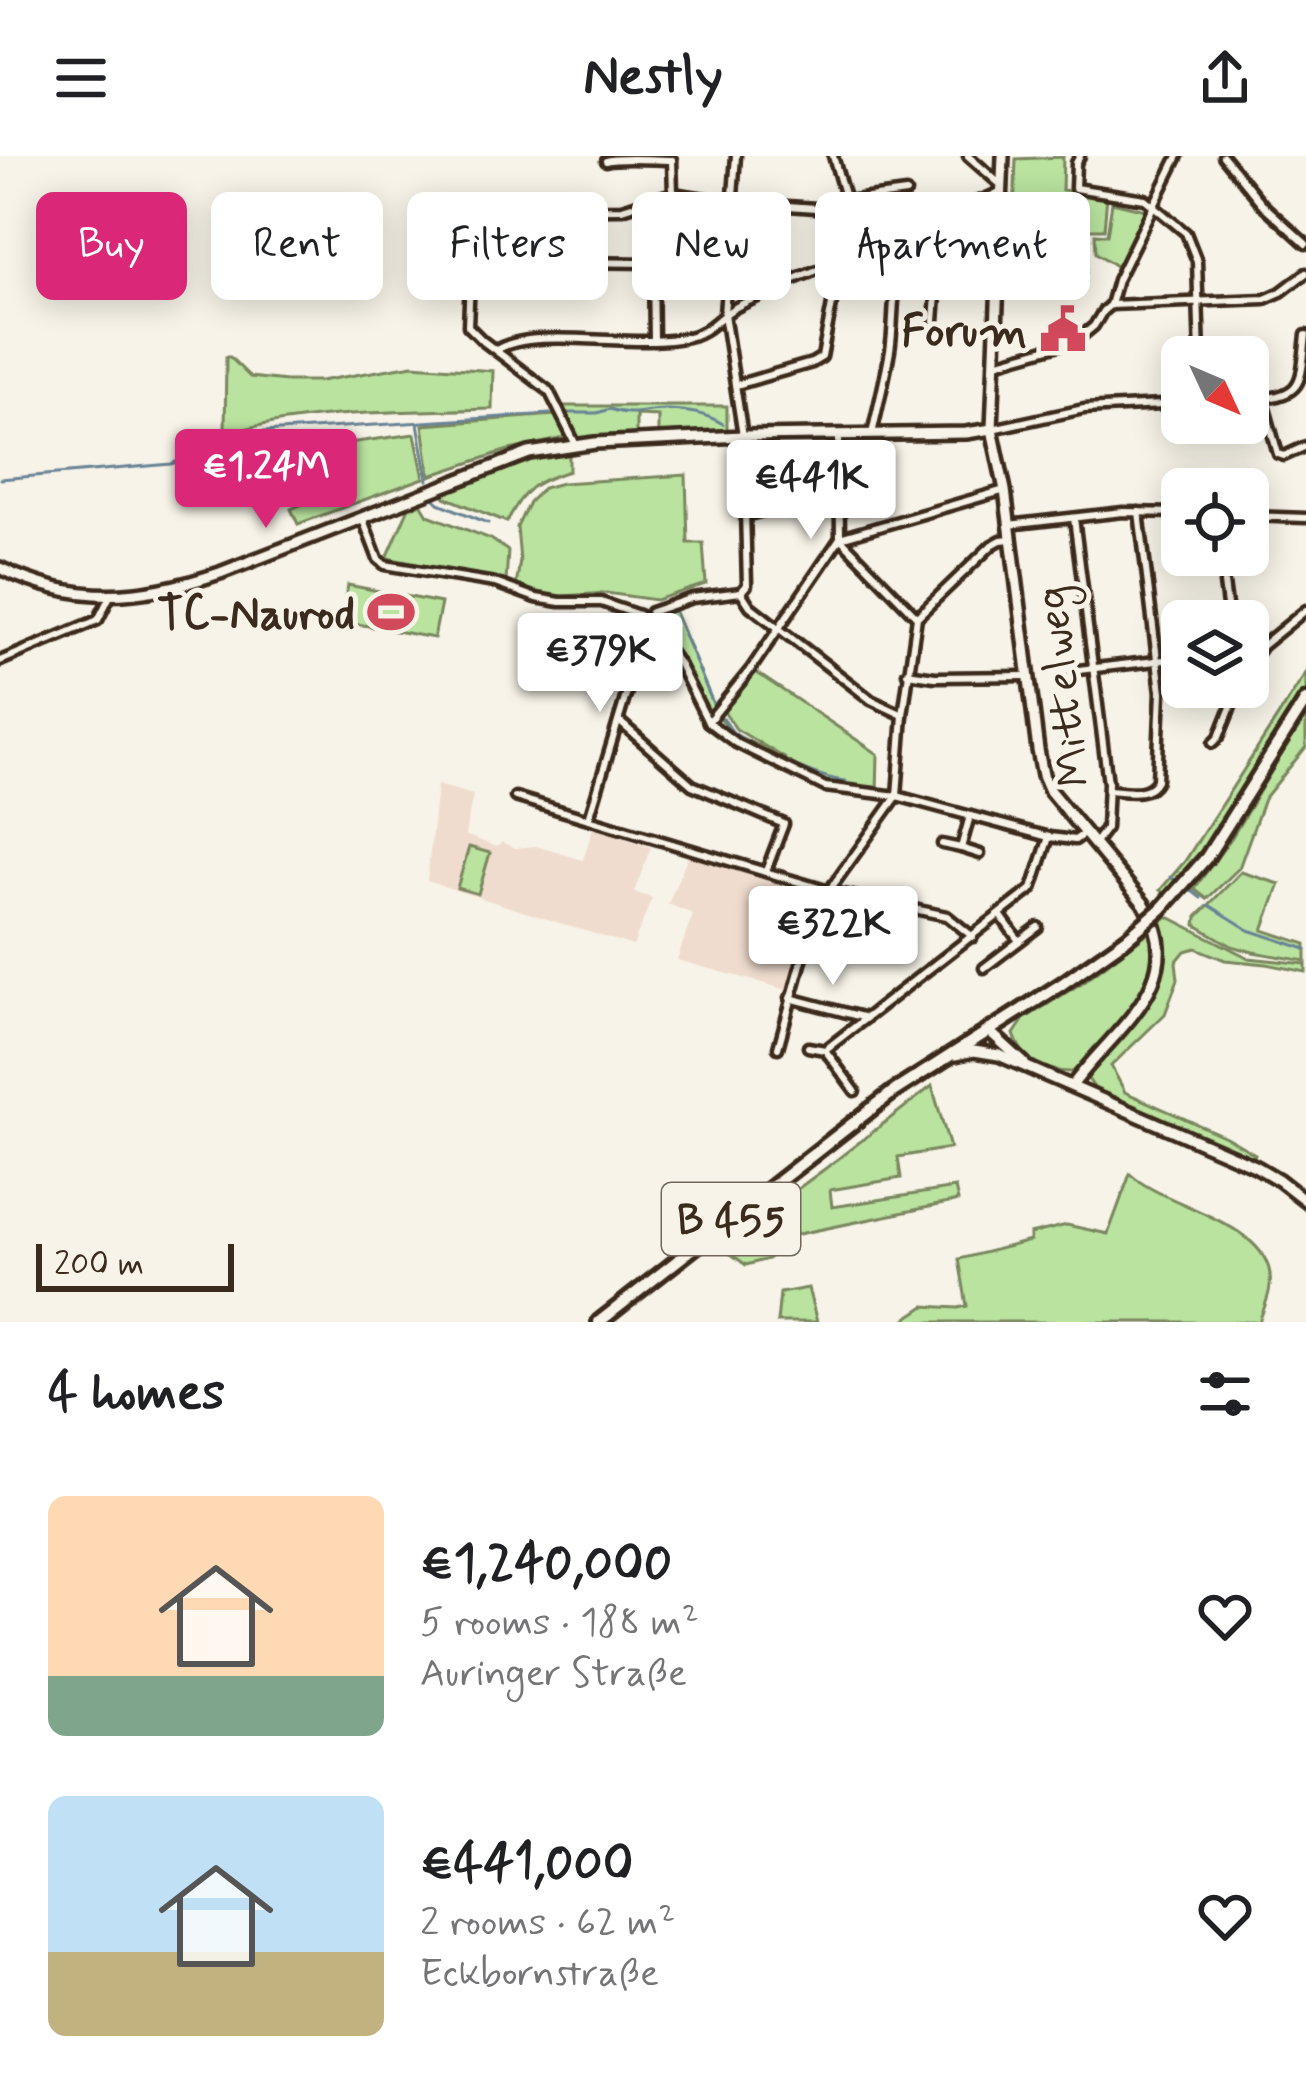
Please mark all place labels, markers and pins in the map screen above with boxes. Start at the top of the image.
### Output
place label: Forum [901,303,1027,362]
public building icon: Forum [1038,304,1088,354]
pin: €1.24M [168,429,364,531]
pin: €441K [727,440,895,542]
place label: TC-Naurod [157,586,355,645]
sports icon: TC-Naurod [366,587,416,637]
pin: €379K [516,613,684,715]
pin: €322K [749,886,917,988]

